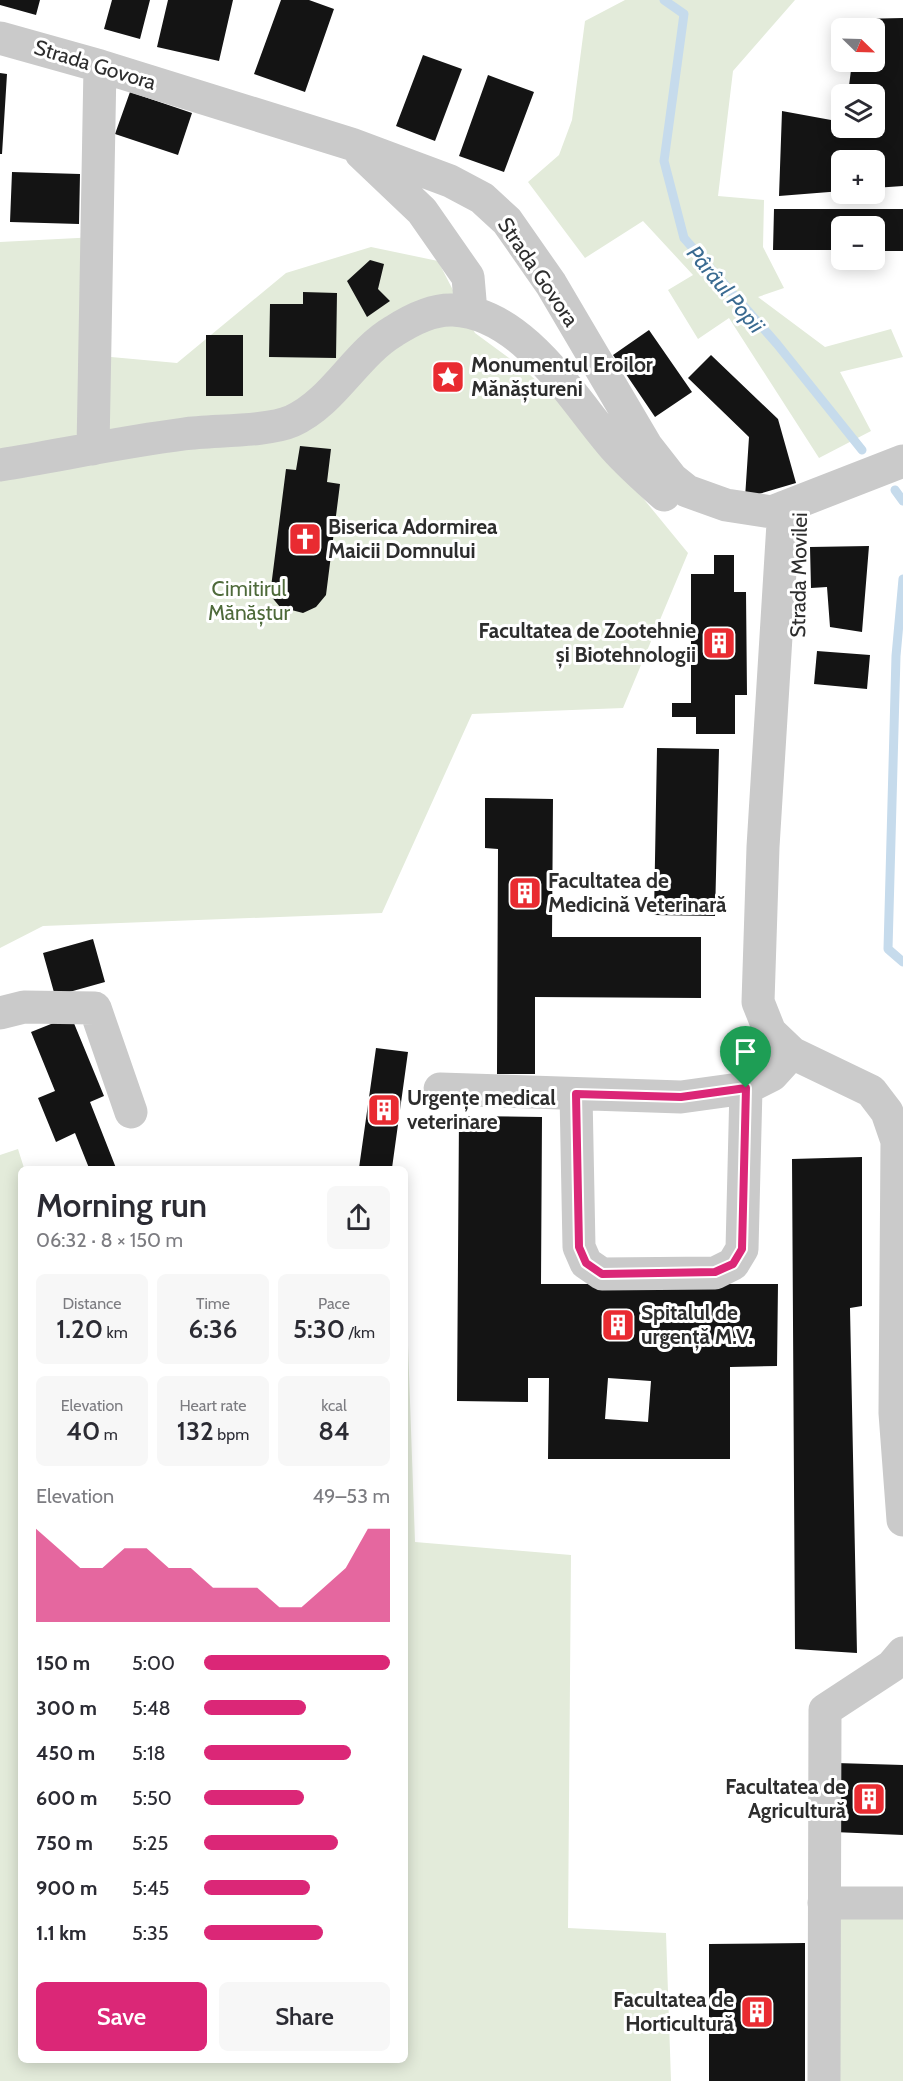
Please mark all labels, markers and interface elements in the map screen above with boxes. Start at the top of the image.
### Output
north arrow [831,18,885,72]
map controls [831,18,885,270]
street label: Strada Govora [31,34,159,95]
button: layers [831,84,885,138]
button: + [831,150,885,204]
street label: Strada Govora [493,213,584,331]
button: − [831,216,885,270]
water label: Pârâul Popii [681,240,770,339]
place label: Monumentul Eroilor Mănăștureni [471,352,653,403]
place icon: Monumentul Eroilor Mănăștureni [430,359,466,395]
street label: Strada Movilei [785,512,812,638]
place label: Biserica Adormirea Maicii Domnului [328,514,498,563]
church icon: Biserica Adormirea Maicii Domnului [287,521,323,557]
park label: Cimitirul Mănăștur [208,576,290,627]
place label: Facultatea de Zootehnie și Biotehnologii [479,618,696,669]
building icon: Facultatea de Zootehnie și Biotehnologii [701,625,737,661]
place label: Facultatea de Medicină Veterinară [548,868,727,917]
building icon: Facultatea de Medicină Veterinară [507,875,543,911]
pin [720,1026,771,1088]
icon: arrive [729,1035,762,1068]
place label: Urgențe medical veterinare [407,1085,556,1134]
building icon: Urgențe medical veterinare [366,1092,402,1128]
text: Morning run [36,1185,207,1225]
button: share [327,1186,390,1249]
text: 06:32 · 8 × 150 m [36,1228,183,1252]
text: Distance [63,1294,121,1313]
text: Time [196,1294,230,1313]
text: Pace [318,1294,350,1313]
place label: Spitalul de urgență M.V. [641,1300,753,1351]
building icon: Spitalul de urgență M.V. [600,1307,636,1343]
text: 1.20 [56,1313,103,1345]
text: 6:36 [189,1313,238,1345]
text: 5:30 [293,1313,345,1345]
text: km [103,1323,128,1342]
text: /km [345,1323,375,1342]
text: Elevation [61,1396,123,1415]
text: Heart rate [180,1396,246,1415]
text: kcal [321,1396,347,1415]
text: 40 [66,1415,100,1447]
text: 132 [177,1415,214,1447]
text: 84 [318,1415,350,1447]
text: m [100,1425,118,1444]
text: bpm [214,1425,249,1444]
text: Elevation [36,1484,114,1508]
text: 49–53 m [313,1484,390,1508]
text: 150 m [36,1651,90,1675]
text: 5:00 [132,1651,175,1675]
text: 300 m [36,1696,97,1720]
text: 5:48 [132,1696,171,1720]
text: 450 m [36,1741,95,1765]
text: 5:18 [132,1741,166,1765]
place label: Facultatea de Agricultură [725,1774,847,1823]
building icon: Facultatea de Agricultură [851,1781,887,1817]
text: 600 m [36,1786,97,1810]
text: 5:50 [132,1786,172,1810]
text: 750 m [36,1831,93,1855]
text: 5:25 [132,1831,168,1855]
text: 900 m [36,1876,97,1900]
text: 5:45 [132,1876,169,1900]
text: 1.1 km [36,1921,86,1945]
text: 5:35 [132,1921,169,1945]
button: Save [36,1982,207,2051]
button: Share [219,1982,390,2051]
place label: Facultatea de Horticultură [613,1987,735,2036]
building icon: Facultatea de Horticultură [739,1994,775,2030]

